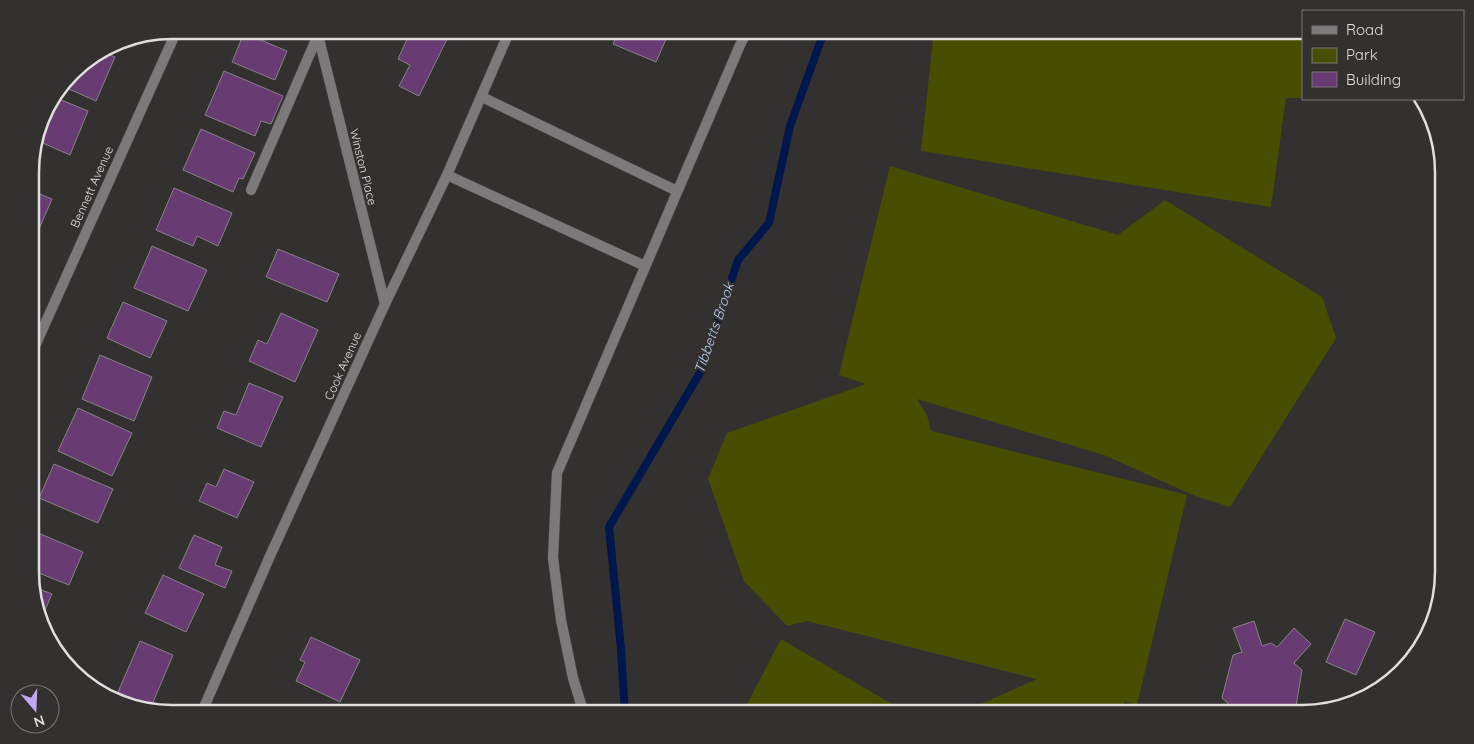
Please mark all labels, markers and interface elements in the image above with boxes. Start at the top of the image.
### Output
legend [1302,10,1464,100]
text: Road [1346,20,1383,39]
text: Park [1346,45,1378,64]
text: Building [1346,70,1401,89]
street label: Winston Place [347,127,380,207]
street label: Bennett Avenue [67,143,116,230]
water label: Tibbetts Brook [690,279,738,376]
street label: Cook Avenue [321,329,364,402]
north arrow [10,684,60,734]
text: N [31,711,47,731]

